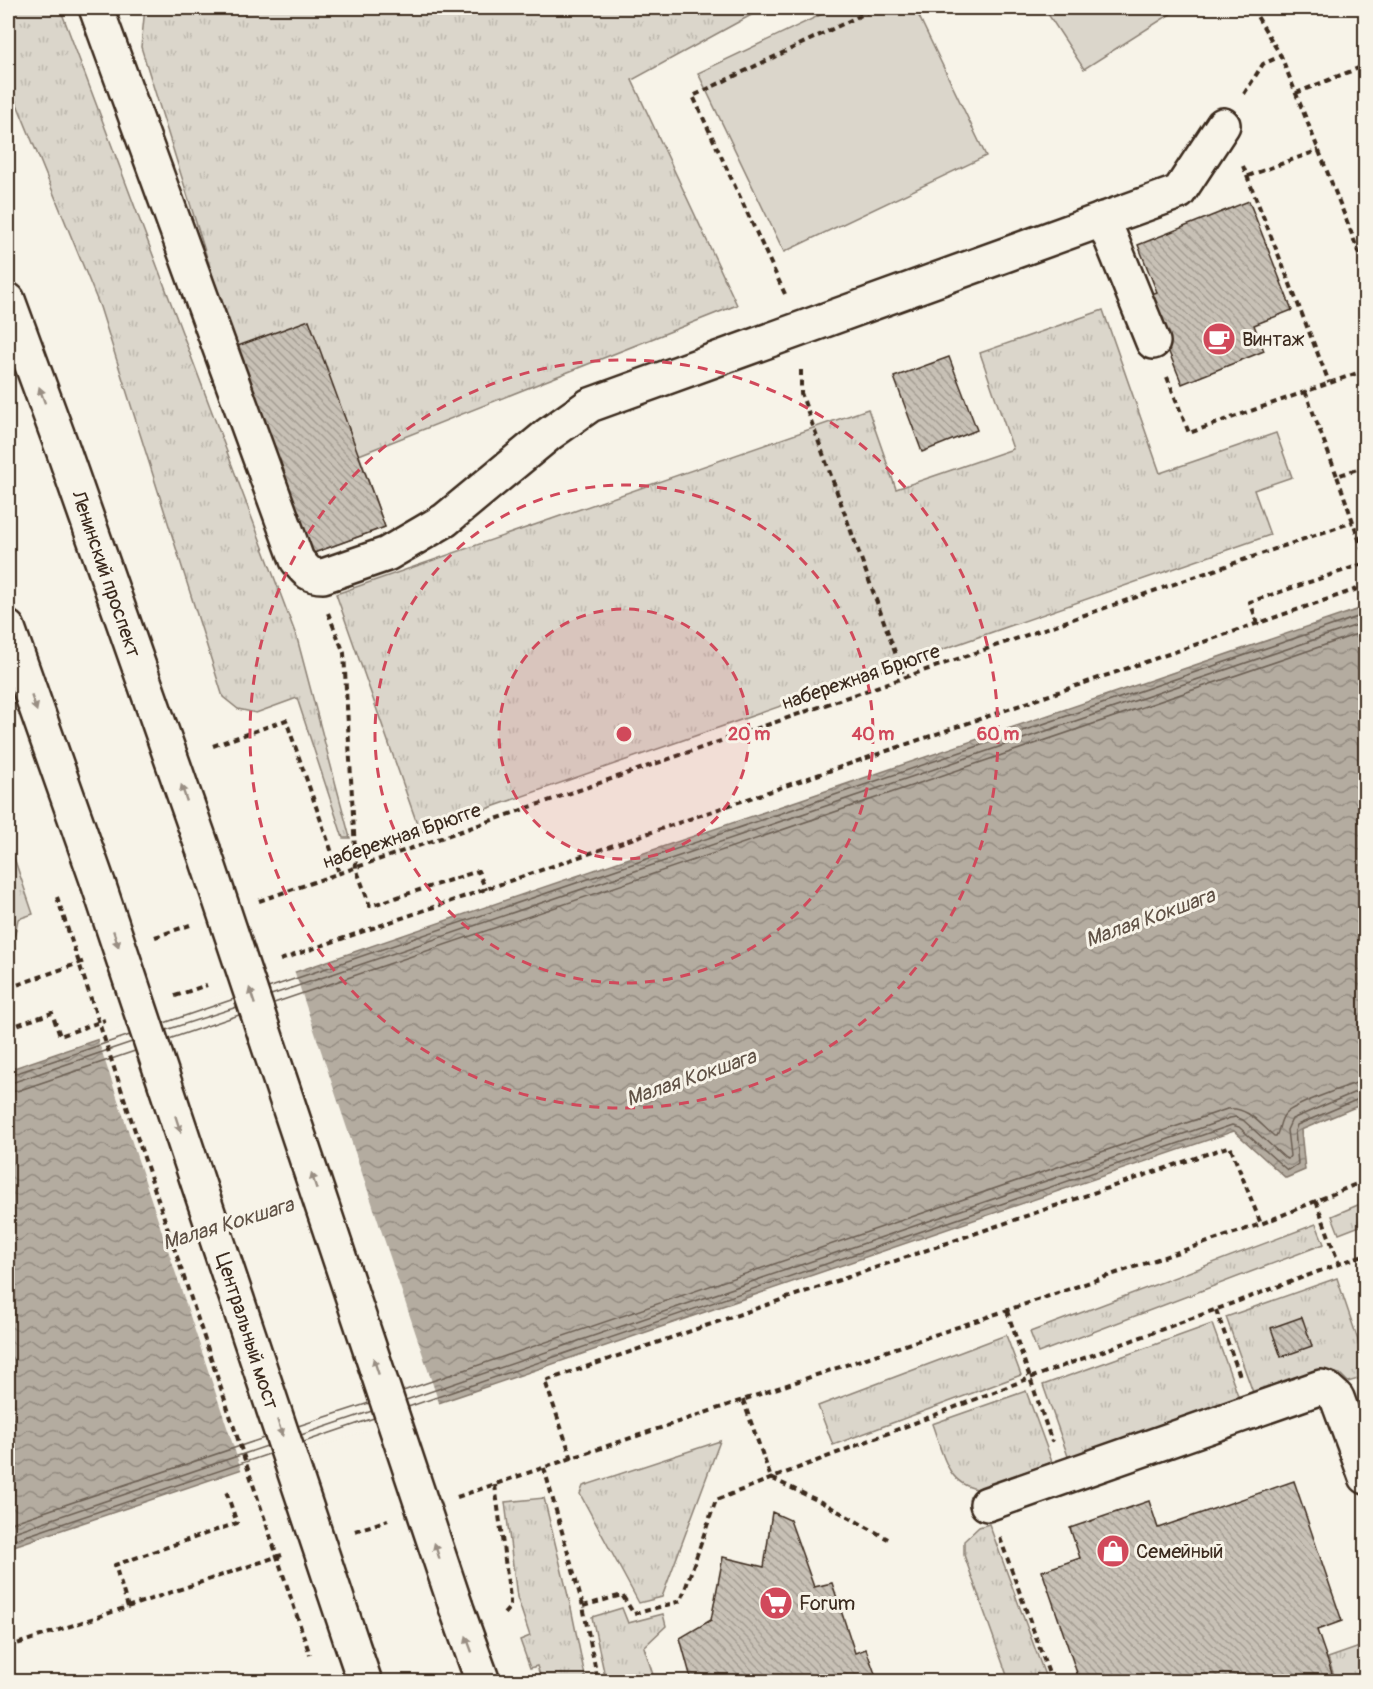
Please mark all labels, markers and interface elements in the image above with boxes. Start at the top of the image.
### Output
cafe icon: Винтаж [1201,321,1237,357]
place label: Винтаж [1242,327,1305,352]
one-way arrow [37,386,47,404]
street label: Ленинский проспект [65,486,146,661]
street label: набережная Брюгге [779,638,944,716]
one-way arrow [29,694,39,712]
text: 20 m [728,723,770,746]
text: 40 m [852,723,894,746]
text: 60 m [977,723,1019,746]
centre of rings [614,724,634,744]
one-way arrow [178,784,188,802]
street label: набережная Брюгге [320,797,485,875]
water label: Малая Кокшага [1082,882,1220,954]
one-way arrow [112,930,122,948]
one-way arrow [247,987,257,1005]
water label: Малая Кокшага [622,1043,761,1113]
one-way arrow [174,1115,183,1133]
one-way arrow [309,1172,318,1190]
water label: Малая Кокшага [159,1191,298,1257]
street label: Центральный мост [210,1250,284,1412]
one-way arrow [370,1357,380,1375]
one-way arrow [275,1419,285,1437]
shop icon: Семейный [1095,1533,1131,1569]
place label: Семейный [1136,1539,1223,1564]
one-way arrow [432,1542,442,1560]
supermarket icon: Forum [758,1585,794,1621]
place label: Forum [799,1591,855,1616]
one-way arrow [464,1635,474,1653]

